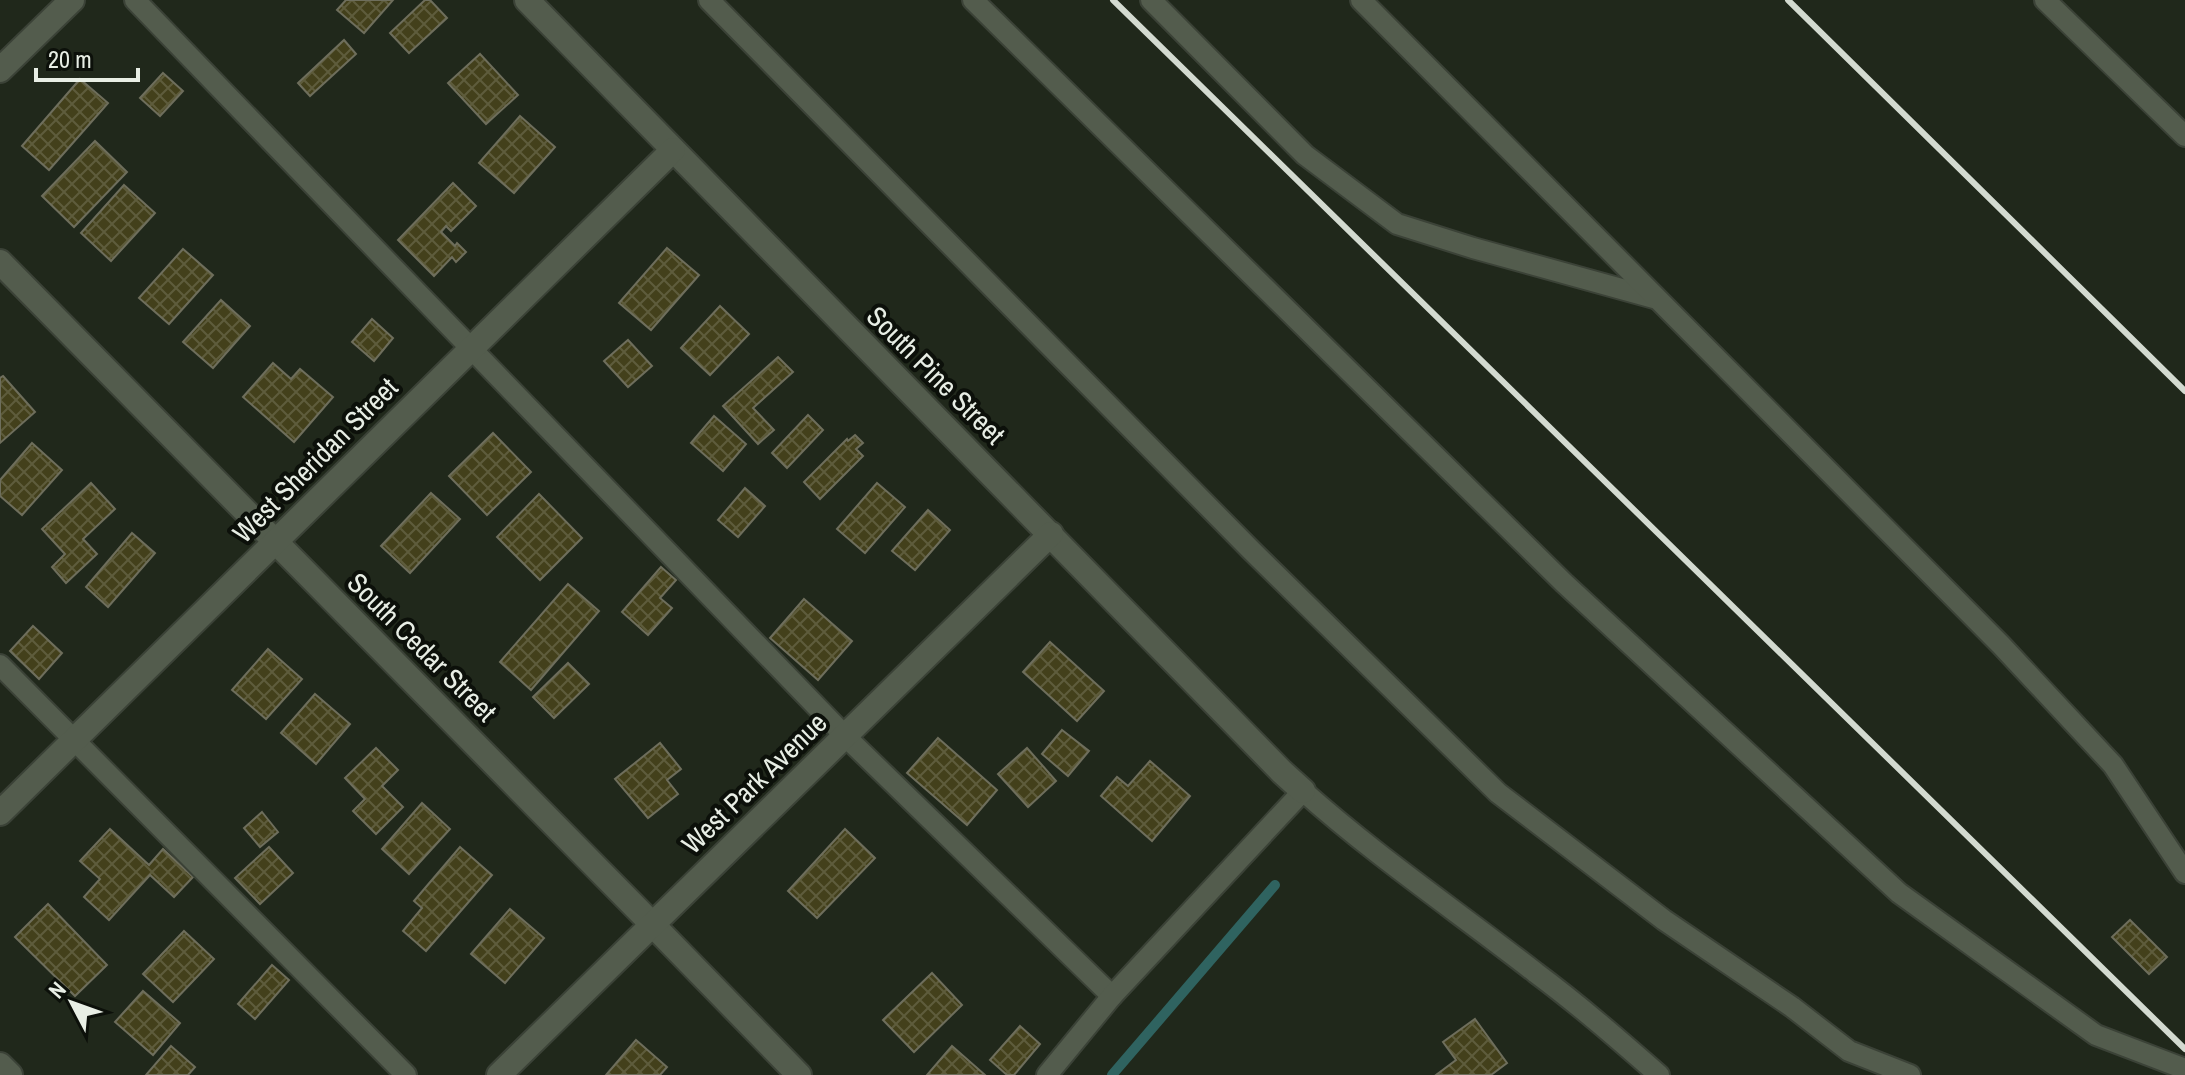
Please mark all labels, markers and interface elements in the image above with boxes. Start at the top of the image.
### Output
scale bar [36,32,138,82]
text: 20 m [48,43,92,75]
street label: South Pine Street [858,297,1014,453]
street label: West Sheridan Street [224,369,406,551]
street label: South Cedar Street [339,564,505,730]
street label: West Park Avenue [673,704,835,862]
north arrow [32,963,112,1043]
text: N [41,975,73,1005]

